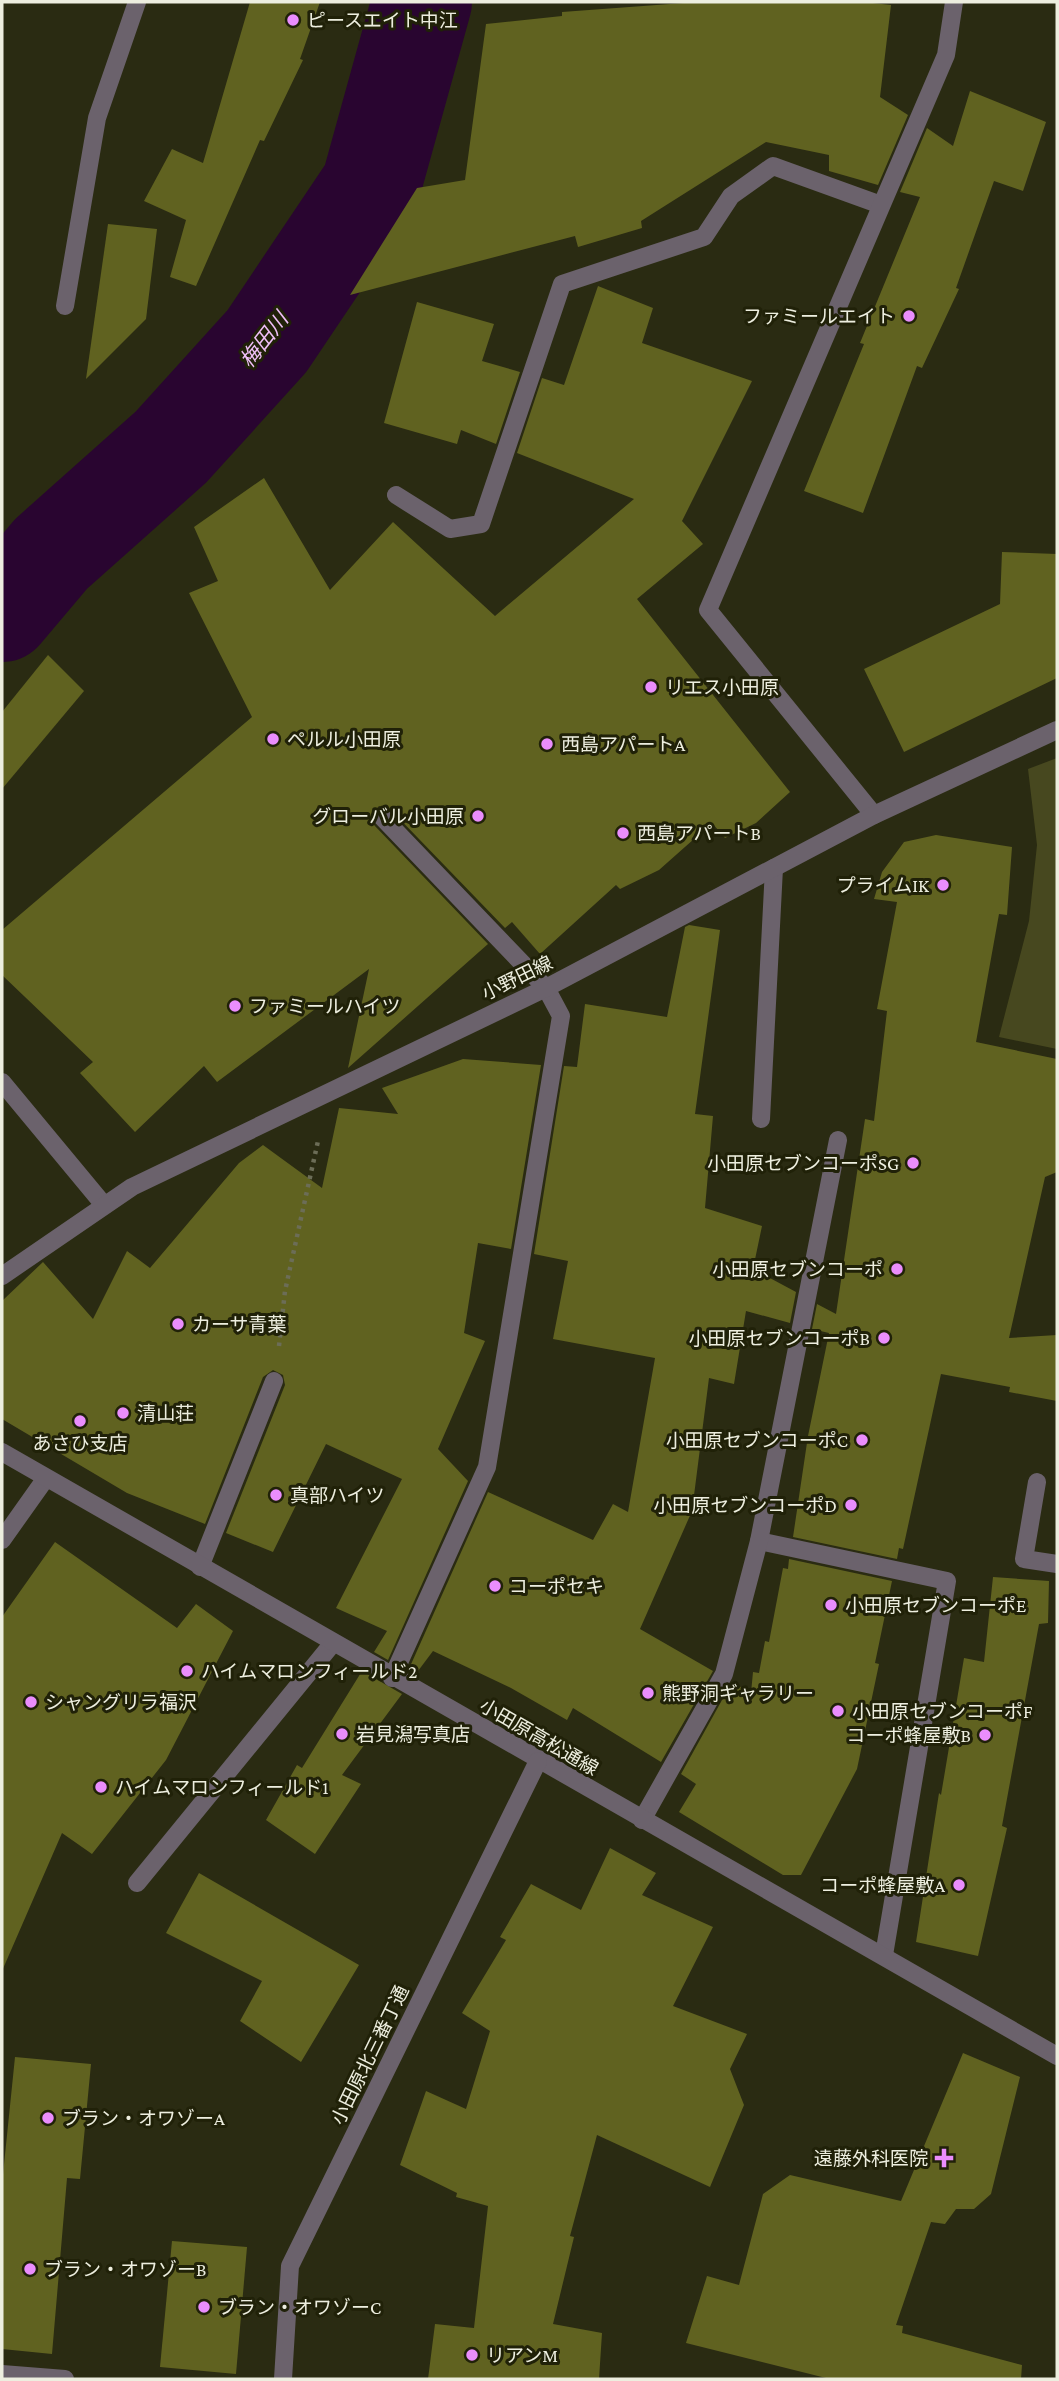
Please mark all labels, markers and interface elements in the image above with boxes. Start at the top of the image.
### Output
place label: ピースエイト中江 [307,10,458,31]
marker: ピースエイト中江 [285,12,301,28]
water label: 梅田川 [235,306,294,372]
place label: ファミールエイト [743,306,895,327]
marker: ファミールエイト [901,308,917,324]
place label: リエス小田原 [665,677,779,698]
marker: リエス小田原 [643,679,659,695]
place label: ペルル小田原 [287,729,401,750]
marker: ペルル小田原 [265,731,281,747]
place label: 西島アパートA [561,734,686,755]
marker: 西島アパートA [539,736,555,752]
place label: グローバル小田原 [312,806,464,827]
marker: グローバル小田原 [470,808,486,824]
place label: 西島アパートB [637,823,761,844]
marker: 西島アパートB [615,825,631,841]
place label: プライムIK [837,875,930,896]
marker: プライムIK [935,877,951,893]
street label: 小野田線 [478,952,556,1004]
place label: ファミールハイツ [249,996,401,1017]
marker: ファミールハイツ [227,998,243,1014]
place label: 小田原セブンコーポSG [707,1153,899,1174]
marker: 小田原セブンコーポSG [905,1155,921,1171]
place label: 小田原セブンコーポ [712,1259,883,1280]
marker: 小田原セブンコーポ [889,1261,905,1277]
place label: カーサ青葉 [192,1314,287,1335]
marker: カーサ青葉 [170,1316,186,1332]
place label: 小田原セブンコーポB [689,1328,870,1349]
marker: 小田原セブンコーポB [876,1330,892,1346]
place label: 清山荘 [137,1403,194,1424]
marker: 清山荘 [115,1405,131,1421]
marker: あさひ支店 [72,1413,88,1429]
place label: 小田原セブンコーポC [666,1430,848,1451]
marker: 小田原セブンコーポC [854,1432,870,1448]
place label: あさひ支店 [32,1433,128,1454]
place label: 真部ハイツ [290,1485,385,1506]
marker: 真部ハイツ [268,1487,284,1503]
place label: 小田原セブンコーポD [653,1495,837,1516]
marker: 小田原セブンコーポD [843,1497,859,1513]
place label: コーポセキ [509,1576,604,1597]
marker: コーポセキ [487,1578,503,1594]
place label: 小田原セブンコーポE [845,1595,1026,1616]
marker: 小田原セブンコーポE [823,1597,839,1613]
place label: ハイムマロンフィールド2 [201,1661,417,1682]
marker: ハイムマロンフィールド2 [179,1663,195,1679]
place label: 熊野洞ギャラリー [662,1683,814,1704]
marker: 熊野洞ギャラリー [640,1685,656,1701]
place label: シャングリラ福沢 [45,1692,197,1713]
marker: シャングリラ福沢 [23,1694,39,1710]
street label: 小田原高松通線 [476,1695,602,1779]
place label: 小田原セブンコーポF [852,1701,1033,1722]
marker: 小田原セブンコーポF [830,1703,846,1719]
place label: 岩見潟写真店 [356,1724,470,1745]
place label: コーポ蜂屋敷B [847,1725,971,1746]
marker: 岩見潟写真店 [334,1726,350,1742]
marker: コーポ蜂屋敷B [977,1727,993,1743]
place label: ハイムマロンフィールド1 [115,1777,329,1798]
marker: ハイムマロンフィールド1 [93,1779,109,1795]
place label: コーポ蜂屋敷A [820,1875,945,1896]
marker: コーポ蜂屋敷A [951,1877,967,1893]
street label: 小田原北三番丁通 [327,1982,413,2128]
place label: ブラン・オワゾーA [62,2108,225,2129]
marker: ブラン・オワゾーA [40,2110,56,2126]
place label: 遠藤外科医院 [814,2148,928,2169]
marker: 遠藤外科医院 [934,2148,954,2168]
place label: ブラン・オワゾーB [44,2259,206,2280]
marker: ブラン・オワゾーB [22,2261,38,2277]
place label: ブラン・オワゾーC [218,2297,381,2318]
marker: ブラン・オワゾーC [196,2299,212,2315]
place label: リアンM [486,2345,558,2366]
marker: リアンM [464,2347,480,2363]

